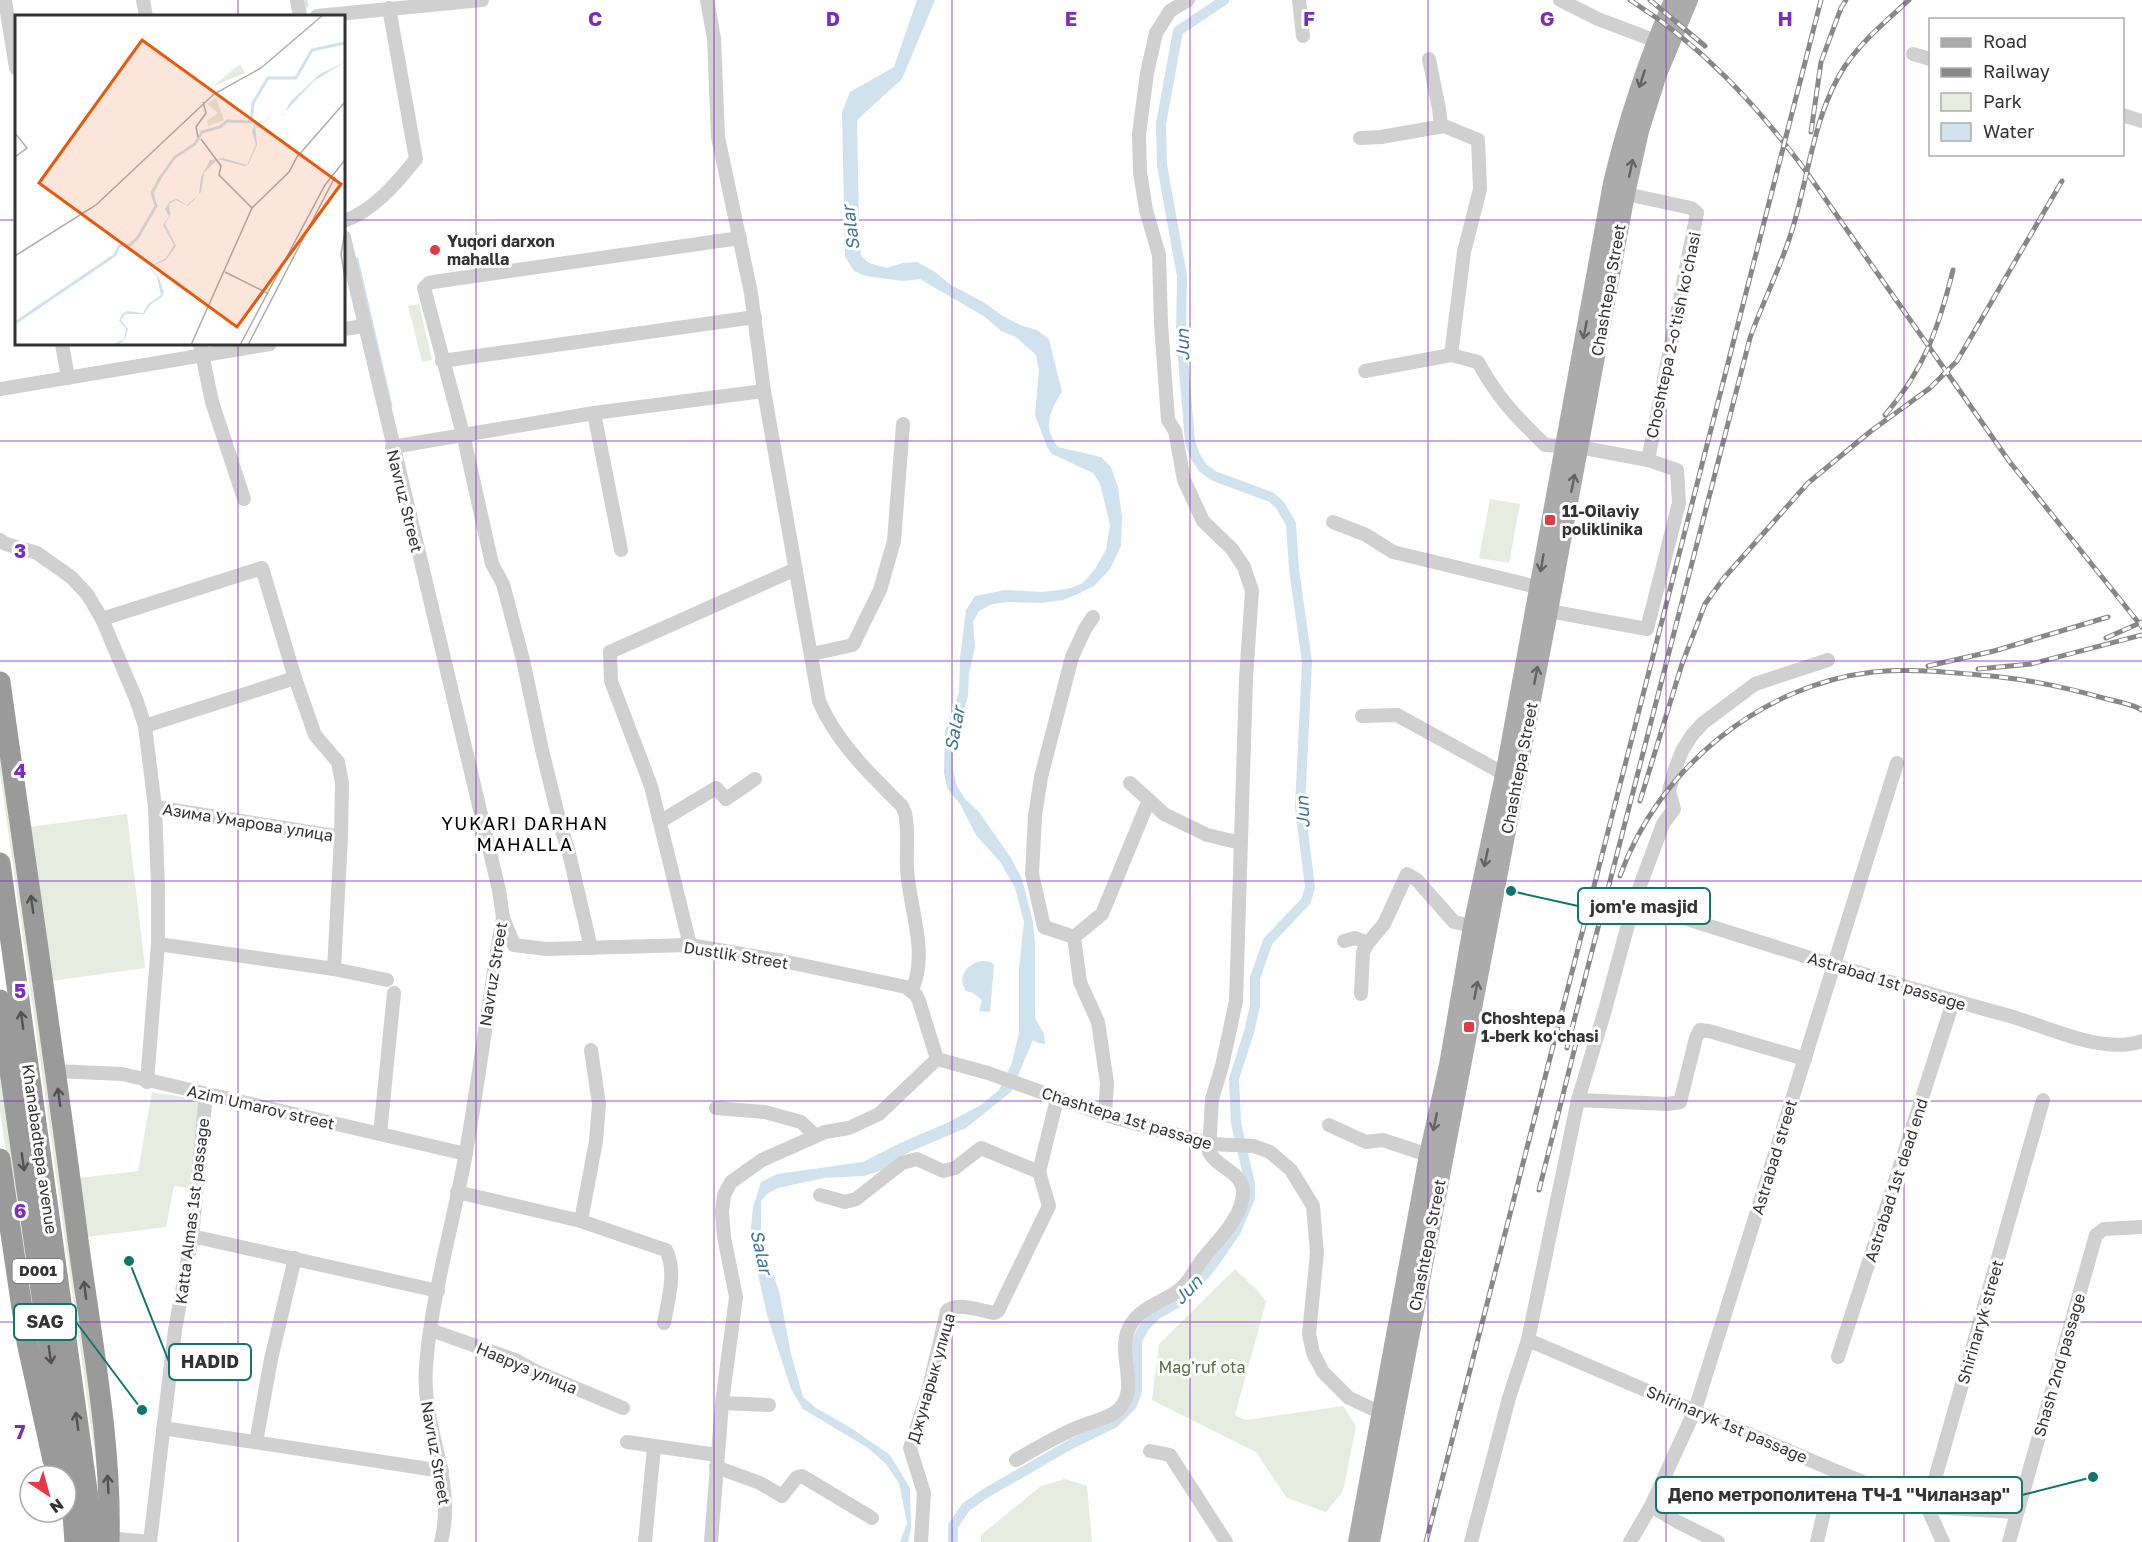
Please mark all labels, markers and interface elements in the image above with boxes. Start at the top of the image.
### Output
text: C [588,6,602,30]
text: D [826,6,840,30]
text: E [1065,6,1077,30]
text: F [1303,6,1315,30]
text: G [1540,6,1554,30]
text: H [1777,6,1793,30]
inset map [15,15,345,345]
legend [1929,18,2124,156]
text: Road [1983,30,2027,52]
text: Railway [1983,60,2050,82]
one-way arrow [1635,69,1646,88]
text: Park [1983,90,2022,112]
text: Water [1983,120,2034,142]
one-way arrow [1626,158,1637,178]
water label: Salar [836,202,864,252]
street label: Chashtepa Street [1587,222,1629,358]
street label: Choshtepa 2-o'tish ko'chasi [1641,230,1705,440]
place label: Yuqori darxon mahalla [447,231,555,269]
marker: Yuqori darxon mahalla [428,243,442,257]
one-way arrow [1579,320,1590,340]
water label: Jun [1171,328,1193,361]
street label: Navruz Street [383,448,427,554]
one-way arrow [1568,474,1579,494]
place label: 11-Oilaviy poliklinika [1562,501,1643,539]
marker: 11-Oilaviy poliklinika [1543,513,1557,527]
text: 3 [14,538,26,562]
one-way arrow [1536,553,1547,573]
one-way arrow [1531,666,1542,685]
street label: Chashtepa Street [1496,700,1542,836]
water label: Salar [939,702,970,753]
text: 4 [14,758,26,782]
water label: Jun [1290,795,1314,829]
street label: Азима Умарова улица [161,799,335,845]
district label: YUKARI DARHAN MAHALLA [441,812,609,855]
one-way arrow [1480,848,1491,867]
callout: jom'e masjid [1578,888,1710,924]
one-way arrow [26,894,37,914]
text: jom'e masjid [1589,895,1698,917]
street label: Navruz Street [475,920,511,1028]
street label: Dustlik Street [682,937,790,973]
street label: Astrabad 1st passage [1806,947,1968,1015]
text: 5 [14,978,26,1002]
one-way arrow [1471,981,1482,1000]
place label: Choshtepa 1-berk koʻchasi [1481,1008,1599,1046]
one-way arrow [16,1011,27,1031]
marker: Choshtepa 1-berk koʻchasi [1462,1020,1476,1034]
street label: Khanabadtepa avenue [18,1063,62,1235]
street label: Azim Umarov street [185,1080,337,1134]
street label: Chashtepa 1st passage [1039,1083,1215,1153]
one-way arrow [54,1087,65,1107]
street label: Astrabad 1st dead end [1860,1096,1932,1264]
street label: Astrabad street [1747,1097,1801,1217]
one-way arrow [1429,1113,1441,1132]
street label: Katta Almas 1st passage [171,1117,213,1305]
one-way arrow [17,1151,28,1171]
street label: Chashtepa Street [1404,1177,1450,1313]
text: 6 [14,1198,26,1222]
water label: Salar [746,1228,778,1279]
street label: Shirinaryk street [1953,1258,2007,1386]
road number: D001 [12,1259,63,1283]
water label: Jun [1168,1270,1207,1308]
one-way arrow [79,1281,90,1300]
street label: Shash 2nd passage [2029,1291,2089,1439]
callout: SAG [14,1304,76,1340]
text: SAG [26,1310,64,1332]
street label: Джунарык улица [903,1311,959,1445]
street label: Навруз улица [474,1338,580,1398]
one-way arrow [45,1344,56,1364]
callout: HADID [169,1344,251,1380]
text: HADID [181,1350,239,1372]
park label: Mag'ruf ota [1159,1357,1245,1377]
street label: Shirinaryk 1st passage [1643,1381,1811,1467]
street label: Navruz Street [417,1399,455,1507]
one-way arrow [72,1412,83,1432]
text: 7 [15,1419,26,1443]
north arrow [18,1464,78,1524]
one-way arrow [103,1474,114,1494]
callout: Депо метрополитена ТЧ-1 "Чиланзар" [1656,1477,2022,1513]
text: Депо метрополитена ТЧ-1 "Чиланзар" [1668,1483,2010,1505]
text: N [46,1494,68,1518]

